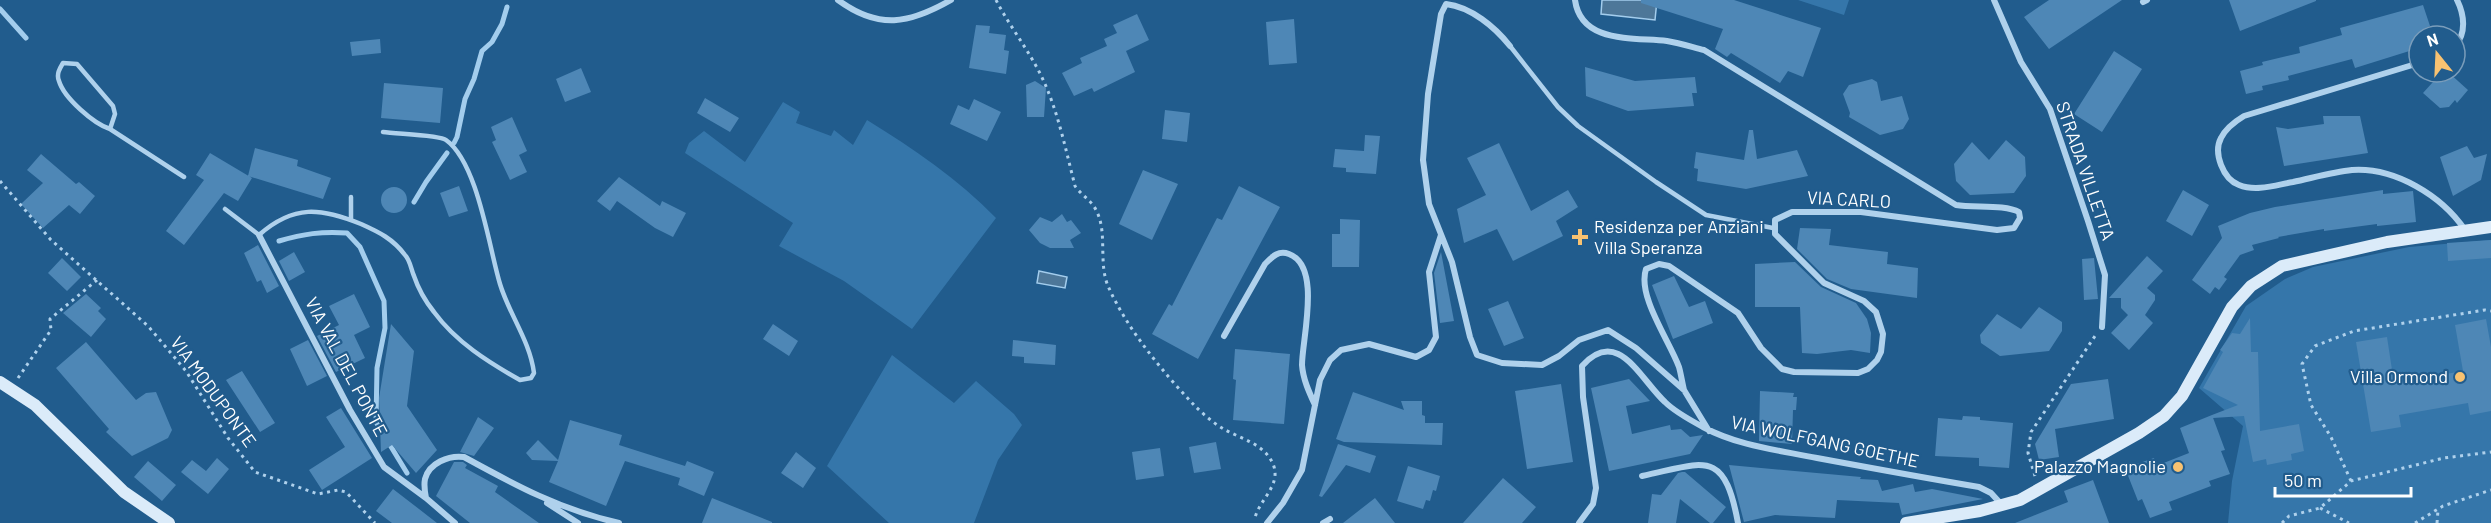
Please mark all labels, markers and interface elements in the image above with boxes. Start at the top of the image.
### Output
north arrow [2407,24,2467,84]
text: N [2424,29,2440,50]
street label: STRADA VILLETTA [2052,98,2120,243]
street label: VIA CARLO [1807,186,1892,212]
place label: Residenza per Anziani Villa Speranza [1594,215,1764,258]
marker: Residenza per Anziani Villa Speranza [1571,228,1589,246]
street label: VIA VAL DEL PONTE [301,293,393,440]
street label: VIA MODUPONTE [166,332,261,451]
place label: Villa Ormond [2350,365,2448,387]
marker: Villa Ormond [2453,370,2467,384]
street label: VIA WOLFGANG GOETHE [1729,410,1921,472]
place label: Palazzo Magnolie [2034,455,2166,477]
marker: Palazzo Magnolie [2171,460,2185,474]
scale bar [2275,460,2412,498]
text: 50 m [2284,469,2322,491]

